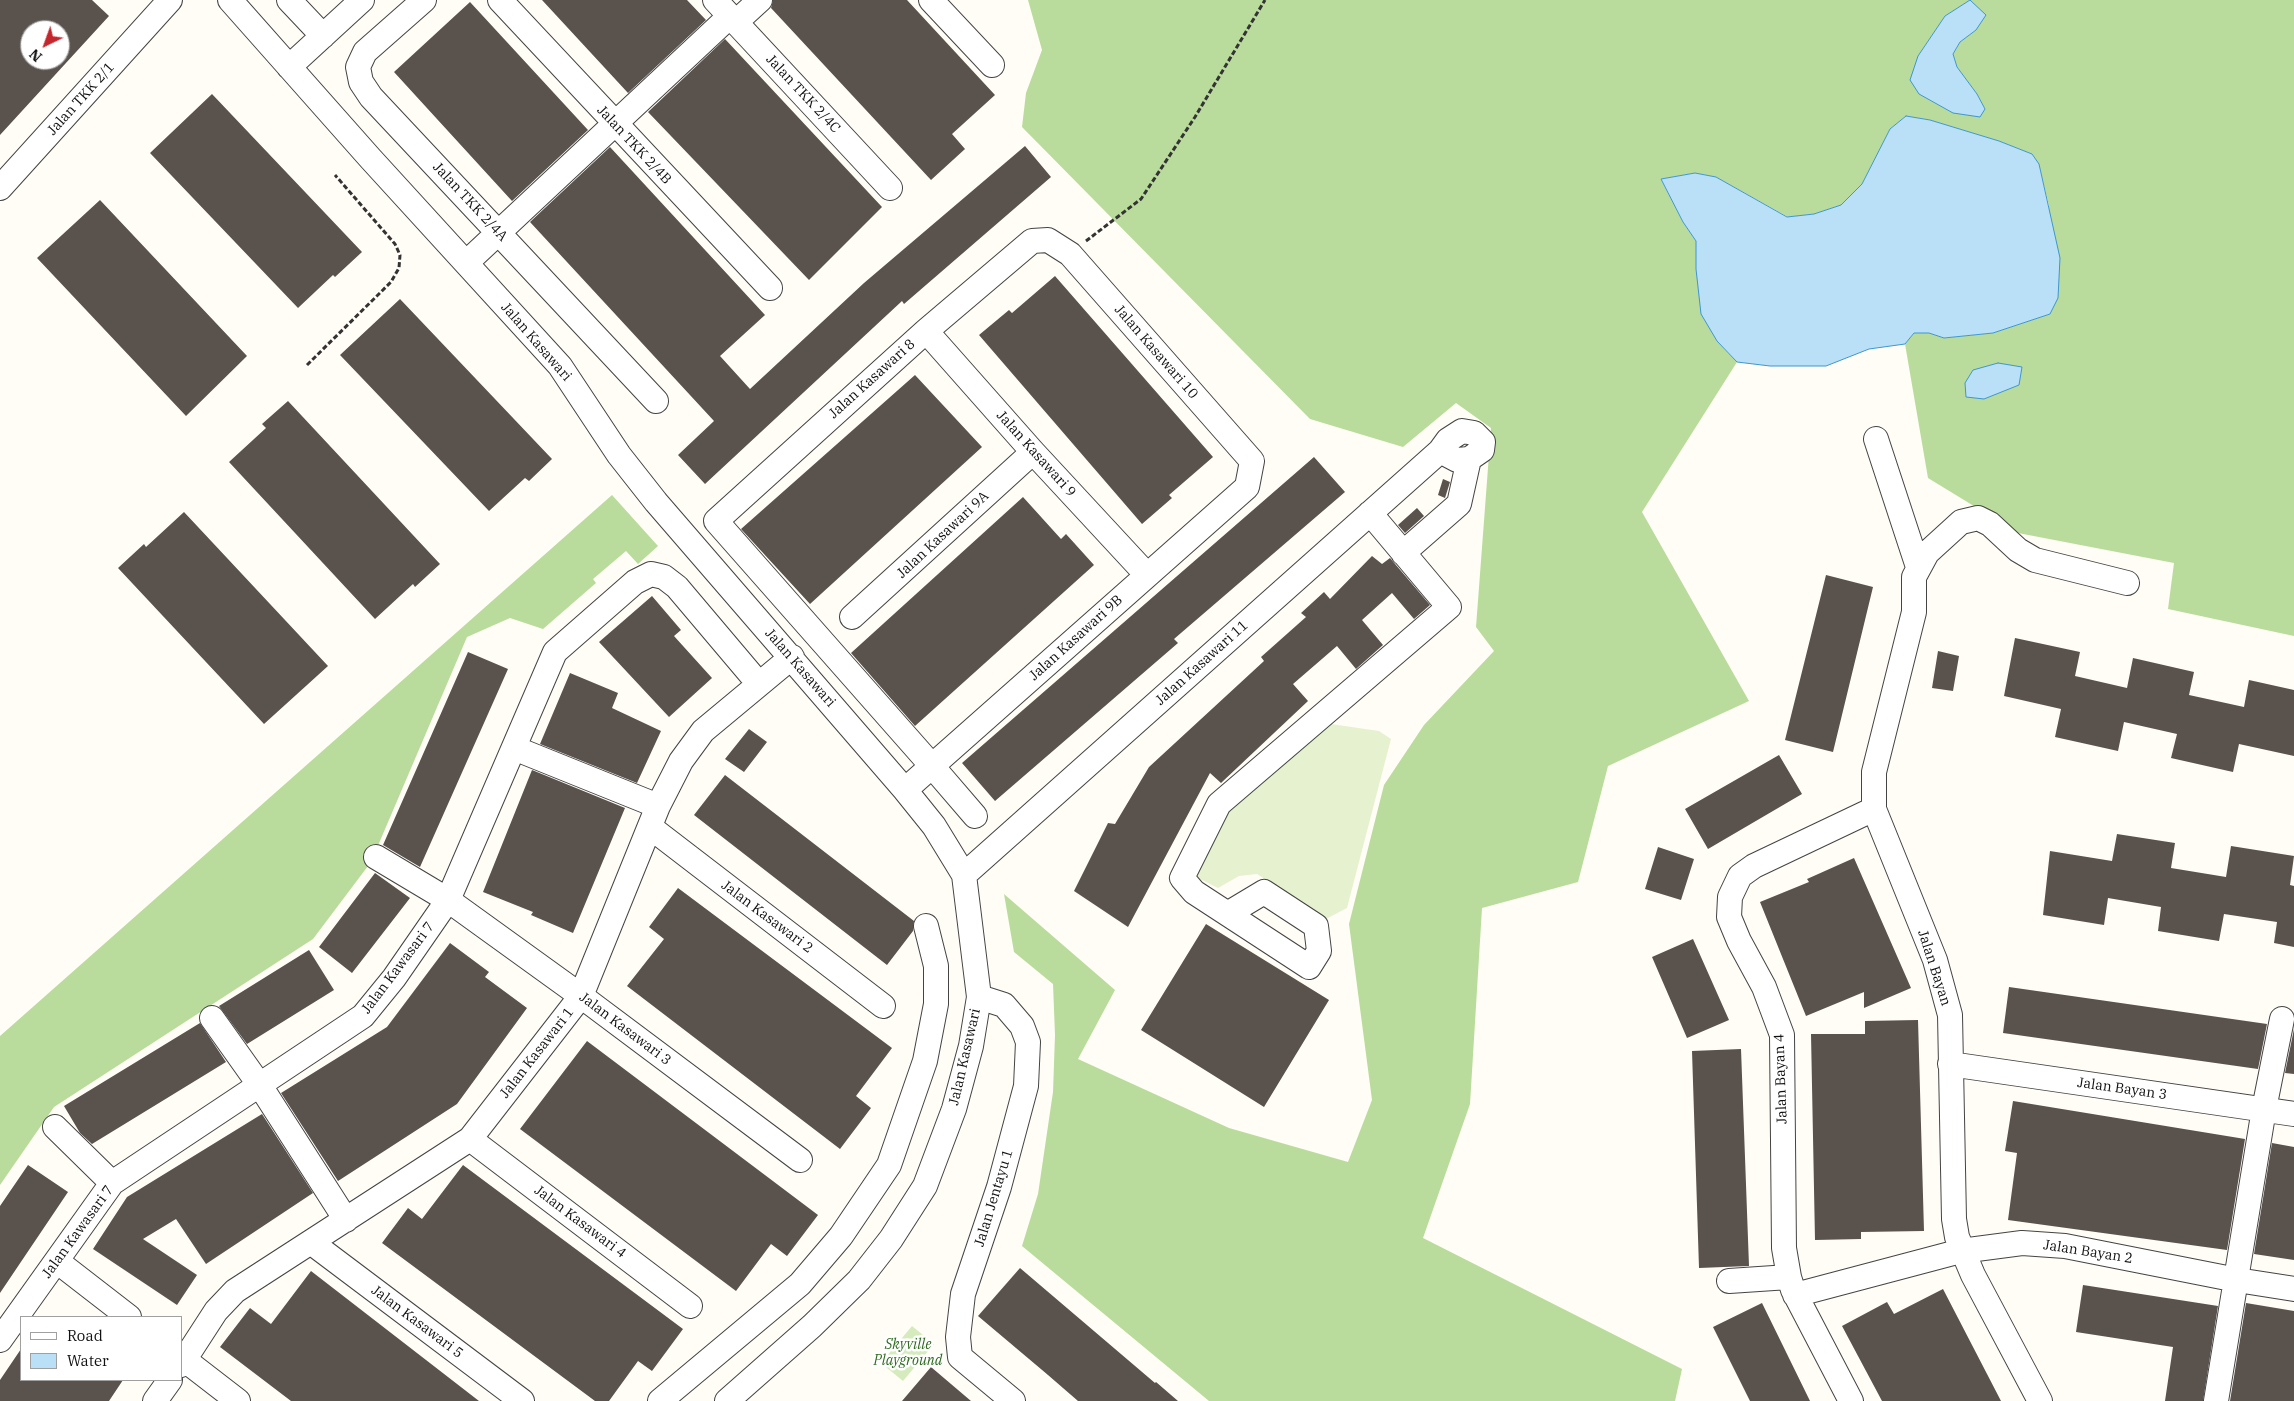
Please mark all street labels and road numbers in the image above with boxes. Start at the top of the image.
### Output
street label: Jalan TKK 2/4C [762,51,844,137]
street label: Jalan TKK 2/1 [44,59,118,139]
street label: Jalan TKK 2/4B [593,102,675,188]
street label: Jalan TKK 2/4A [429,159,511,245]
street label: Jalan Kasawari [497,299,575,385]
street label: Jalan Kasawari 10 [1111,302,1201,402]
street label: Jalan Kasawari 8 [825,336,919,422]
street label: Jalan Kasawari 9 [993,407,1079,501]
street label: Jalan Kasawari 9A [893,488,993,582]
street label: Jalan Kasawari 9B [1026,592,1126,684]
street label: Jalan Kasawari 11 [1152,617,1252,709]
street label: Jalan Kasawari [761,625,839,711]
street label: Jalan Kasawari 2 [718,877,816,957]
street label: Jalan Kawasari 7 [358,919,438,1017]
street label: Jalan Bayan [1914,928,1954,1008]
street label: Jalan Kasawari 3 [576,989,674,1069]
street label: Jalan Kasawari 1 [496,1004,578,1102]
street label: Jalan Kasawari [946,1007,984,1107]
street label: Jalan Bayan 4 [1771,1034,1791,1124]
street label: Jalan Bayan 3 [2076,1074,2168,1104]
street label: Jalan Jentayu 1 [971,1147,1017,1249]
street label: Jalan Kawasari 7 [39,1182,117,1282]
street label: Jalan Kasawari 4 [531,1182,629,1262]
street label: Jalan Bayan 2 [2042,1237,2134,1267]
street label: Jalan Kasawari 5 [368,1282,466,1362]

